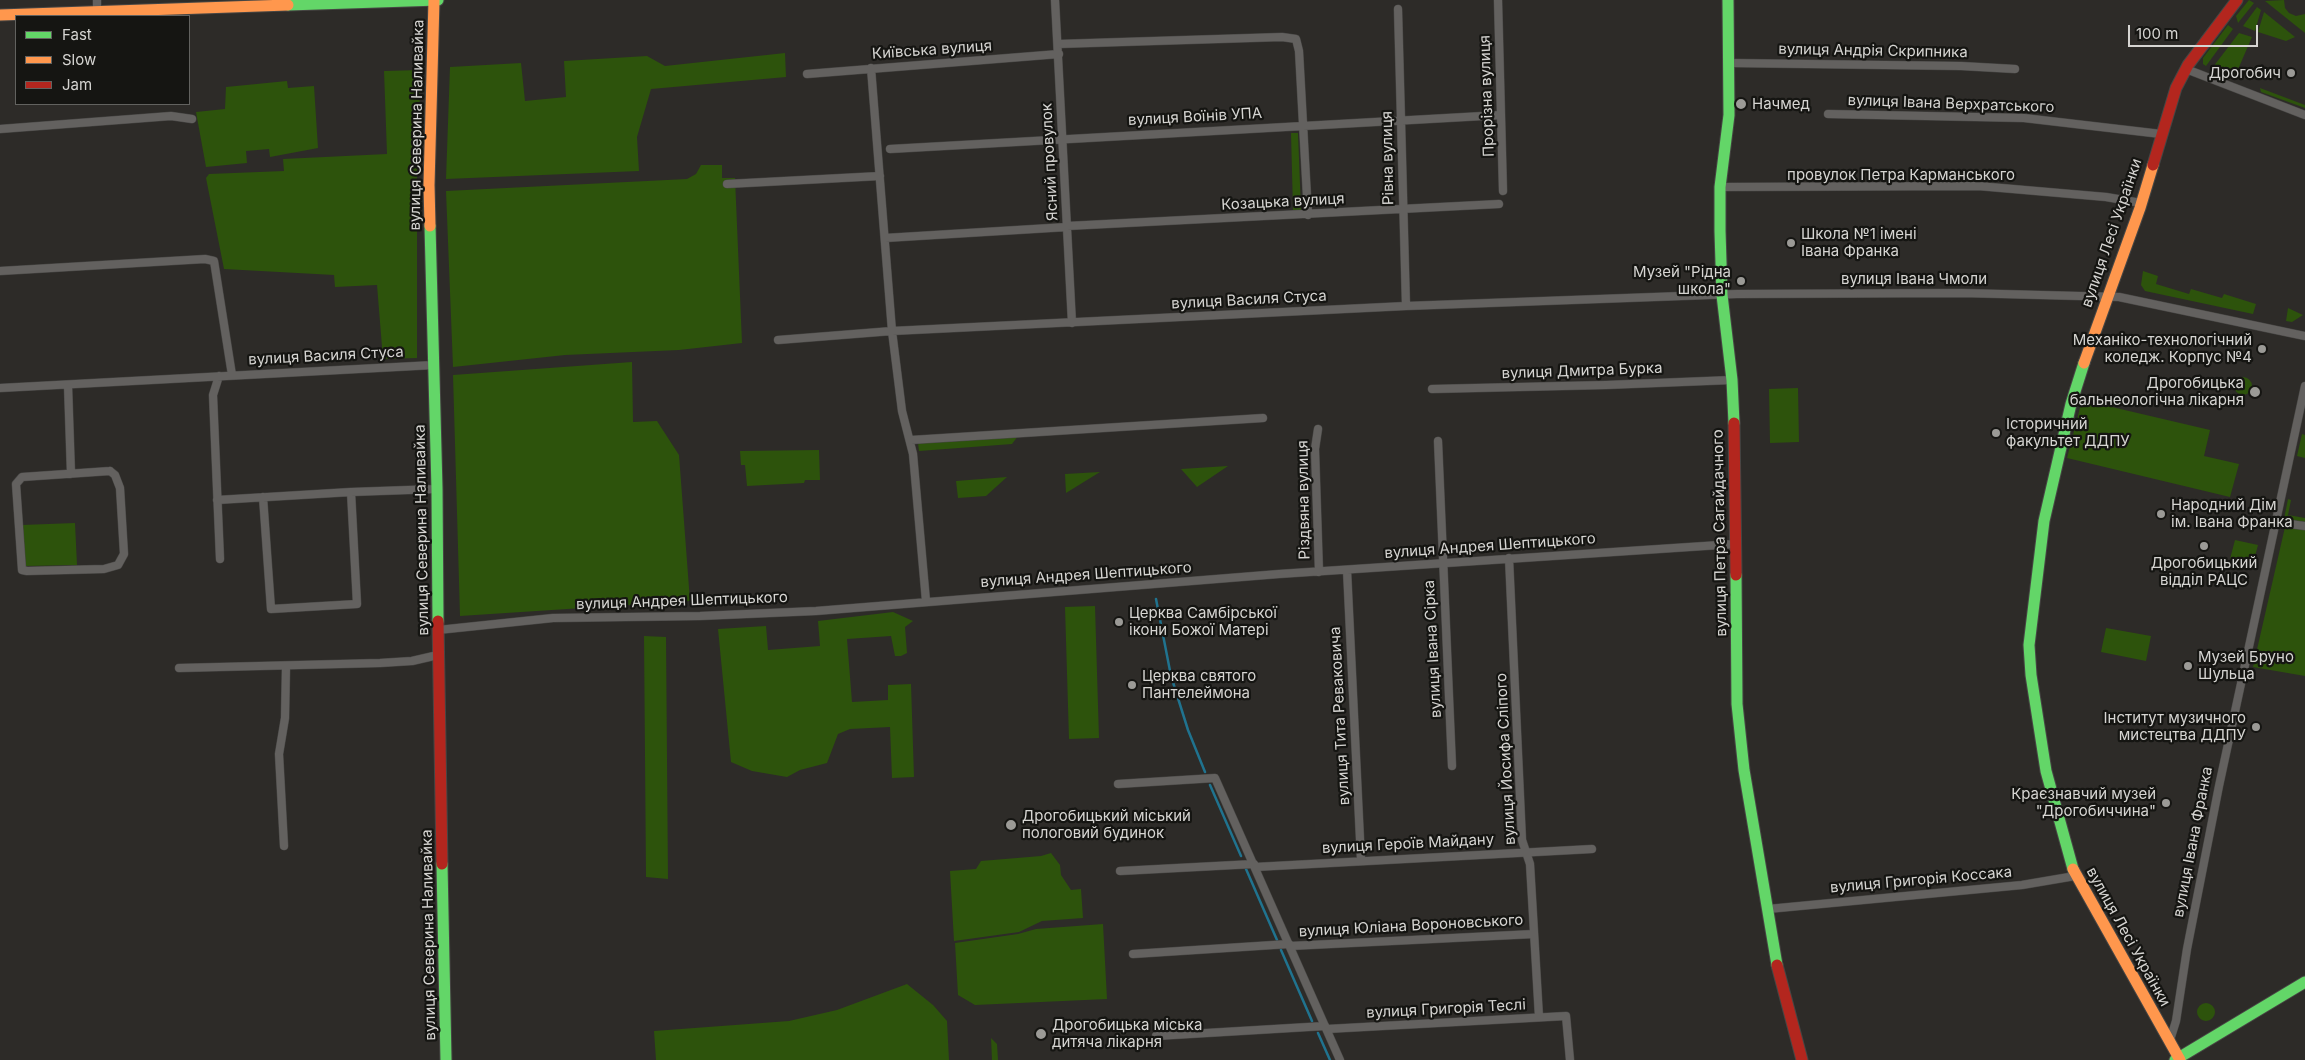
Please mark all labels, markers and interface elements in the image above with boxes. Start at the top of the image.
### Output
legend [15,15,190,105]
scale bar [2130,15,2260,47]
street label: вулиця Северина Наливайка [406,19,428,231]
text: 100 m [2136,24,2178,43]
text: Fast [62,25,92,44]
street label: Прорізна вулиця [1476,35,1498,157]
street label: Київська вулиця [871,37,993,63]
street label: вулиця Андрія Скрипника [1778,40,1968,62]
text: Slow [62,50,96,69]
place label: Дрогобич [2209,64,2281,82]
marker: Дрогобич [2285,67,2297,79]
text: Jam [62,75,92,94]
street label: вулиця Івана Верхратського [1847,91,2055,117]
place label: Начмед [1752,95,1810,113]
marker: Начмед [1734,97,1748,111]
street label: Ясний провулок [1038,103,1062,221]
street label: вулиця Воїнів УПА [1127,104,1263,130]
street label: Рівна вулиця [1378,111,1398,205]
street label: вулиця Лесі Українки [2078,156,2146,310]
street label: провулок Петра Карманського [1787,166,2015,184]
street label: Козацька вулиця [1221,190,1345,214]
place label: Школа №1 імені Івана Франка [1801,225,1917,260]
marker: Школа №1 імені Івана Франка [1785,237,1797,249]
place label: Музей "Рідна школа" [1633,263,1731,298]
street label: вулиця Івана Чмоли [1841,270,1987,288]
marker: Музей "Рідна школа" [1735,275,1747,287]
street label: вулиця Василя Стуса [1171,287,1327,313]
place label: Механіко-технологічний коледж. Корпус №4 [2073,331,2252,366]
street label: вулиця Василя Стуса [248,343,404,369]
marker: Механіко-технологічний коледж. Корпус №4 [2256,343,2268,355]
street label: вулиця Дмитра Бурка [1501,359,1663,383]
place label: Дрогобицька бальнеологічна лікарня [2070,374,2244,409]
marker: Дрогобицька бальнеологічна лікарня [2248,385,2262,399]
place label: Історичний факультет ДДПУ [2006,415,2130,450]
street label: вулиця Северина Наливайка [411,424,433,636]
marker: Історичний факультет ДДПУ [1990,427,2002,439]
street label: вулиця Петра Сагайдачного [1709,429,1731,637]
street label: Різдвяна вулиця [1294,440,1314,560]
place label: Народний Дім ім. Івана Франка [2171,496,2293,531]
marker: Народний Дім ім. Івана Франка [2155,508,2167,520]
street label: вулиця Андрея Шептицького [1384,530,1596,562]
marker: Дрогобицький відділ РАЦС [2198,540,2210,552]
place label: Дрогобицький відділ РАЦС [2151,554,2257,589]
street label: вулиця Андрея Шептицького [980,559,1192,591]
street label: вулиця Івана Сірка [1420,580,1446,718]
street label: вулиця Андрея Шептицького [576,588,788,614]
place label: Церква Самбірської ікони Божої Матері [1129,604,1277,639]
marker: Церква Самбірської ікони Божої Матері [1113,616,1125,628]
street label: вулиця Тита Реваковича [1326,626,1354,806]
place label: Музей Бруно Шульца [2198,648,2294,683]
marker: Музей Бруно Шульца [2182,660,2194,672]
place label: Церква святого Пантелеймона [1142,667,1256,702]
street label: вулиця Йосифа Сліпого [1493,672,1519,846]
marker: Церква святого Пантелеймона [1126,679,1138,691]
place label: Інститут музичного мистецтва ДДПУ [2104,709,2246,744]
marker: Інститут музичного мистецтва ДДПУ [2250,721,2262,733]
street label: вулиця Івана Франка [2170,765,2216,919]
place label: Краєзнавчий музей "Дрогобиччина" [2011,785,2156,820]
marker: Краєзнавчий музей "Дрогобиччина" [2160,797,2172,809]
place label: Дрогобицький міський пологовий будинок [1022,807,1191,842]
marker: Дрогобицький міський пологовий будинок [1004,818,1018,832]
street label: вулиця Северина Наливайка [418,829,440,1041]
street label: вулиця Героїв Майдану [1321,830,1495,858]
street label: вулиця Григорія Коссака [1829,863,2013,897]
street label: вулиця Лесі Українки [2082,864,2174,1010]
street label: вулиця Юліана Вороновського [1298,911,1524,941]
street label: вулиця Григорія Теслі [1366,996,1526,1022]
place label: Дрогобицька міська дитяча лікарня [1052,1016,1202,1051]
marker: Дрогобицька міська дитяча лікарня [1034,1027,1048,1041]

